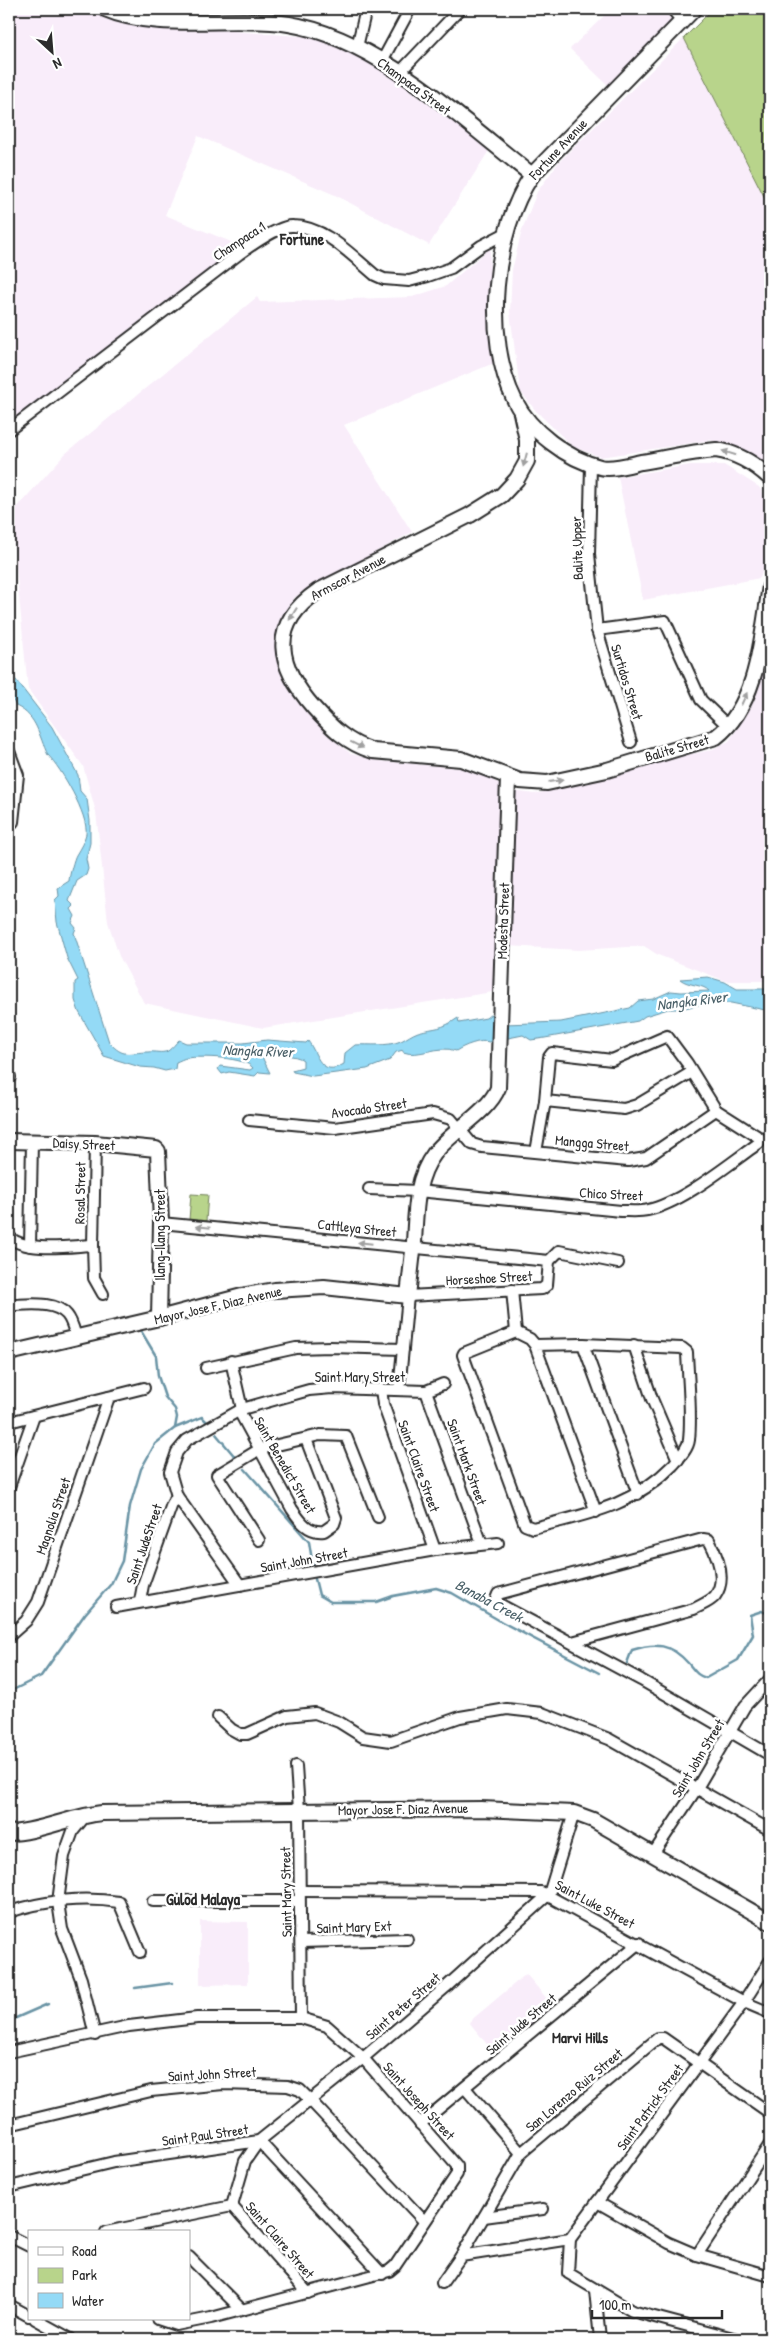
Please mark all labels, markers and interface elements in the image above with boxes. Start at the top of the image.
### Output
north arrow [28,28,78,78]
street label: Champaca Street [373,52,455,120]
text: N [50,54,65,75]
street label: Fortune Avenue [524,114,591,184]
street label: Champaca 1 [209,216,269,266]
district label: Fortune [279,228,325,250]
one-way arrow [722,449,737,457]
one-way arrow [521,453,529,468]
street label: Balite Upper [566,515,588,580]
street label: Armscor Avenue [307,549,389,604]
one-way arrow [289,608,298,621]
street label: Surtidos Street [607,642,648,722]
one-way arrow [740,692,748,706]
street label: Balite Street [643,729,711,766]
one-way arrow [350,741,364,749]
one-way arrow [548,777,564,785]
street label: Modesta Street [492,882,513,960]
water label: Nangka River [656,985,731,1015]
water label: Nangka River [222,1039,296,1062]
street label: Avocado Street [330,1093,408,1122]
street label: Mangga Street [554,1130,630,1156]
street label: Daisy Street [52,1132,116,1156]
street label: Rosal Street [69,1161,90,1224]
street label: Chico Street [579,1182,643,1205]
street label: Ilang-Ilang Street [150,1189,170,1281]
street label: Cattleya Street [317,1214,398,1242]
one-way arrow [195,1223,211,1231]
one-way arrow [356,1238,372,1246]
street label: Horseshoe Street [445,1266,533,1289]
street label: Mayor Jose F. Diaz Avenue [152,1280,284,1329]
street label: Saint Mary Street [315,1367,405,1387]
street label: Saint Benedict Street [250,1413,321,1517]
street label: Saint Mark Street [443,1416,492,1508]
street label: Saint Claire Street [394,1417,445,1514]
street label: Magnolia Street [30,1475,76,1557]
street label: Saint JudeStreet [121,1501,166,1587]
street label: Saint John Street [259,1542,349,1577]
water label: Banaba Creek [452,1574,528,1628]
street label: Saint John Street [667,1715,729,1800]
street label: Mayor Jose F. Diaz Avenue [338,1798,469,1820]
street label: Saint Mary Street [275,1846,297,1937]
street label: Saint Luke Street [552,1875,638,1933]
district label: Gulod Malaya [166,1888,241,1911]
street label: Saint Mary Ext [316,1916,392,1938]
street label: Saint Peter Street [361,1968,444,2043]
street label: Saint Jude Street [481,1988,560,2059]
district label: Marvi Hills [552,2027,608,2048]
street label: San Lorenzo Ruiz Street [521,2043,626,2136]
street label: Saint Joseph Street [378,2058,460,2145]
street label: Saint Patrick Street [612,2060,687,2154]
street label: Saint John Street [167,2062,257,2085]
street label: Saint Paul Street [161,2119,249,2150]
street label: Saint Claire Street [242,2197,319,2282]
legend [28,2230,190,2320]
text: Road [72,2240,97,2261]
text: Park [72,2264,97,2285]
scale bar [592,2288,722,2320]
text: Water [72,2290,104,2311]
text: 100 m [599,2294,632,2315]

